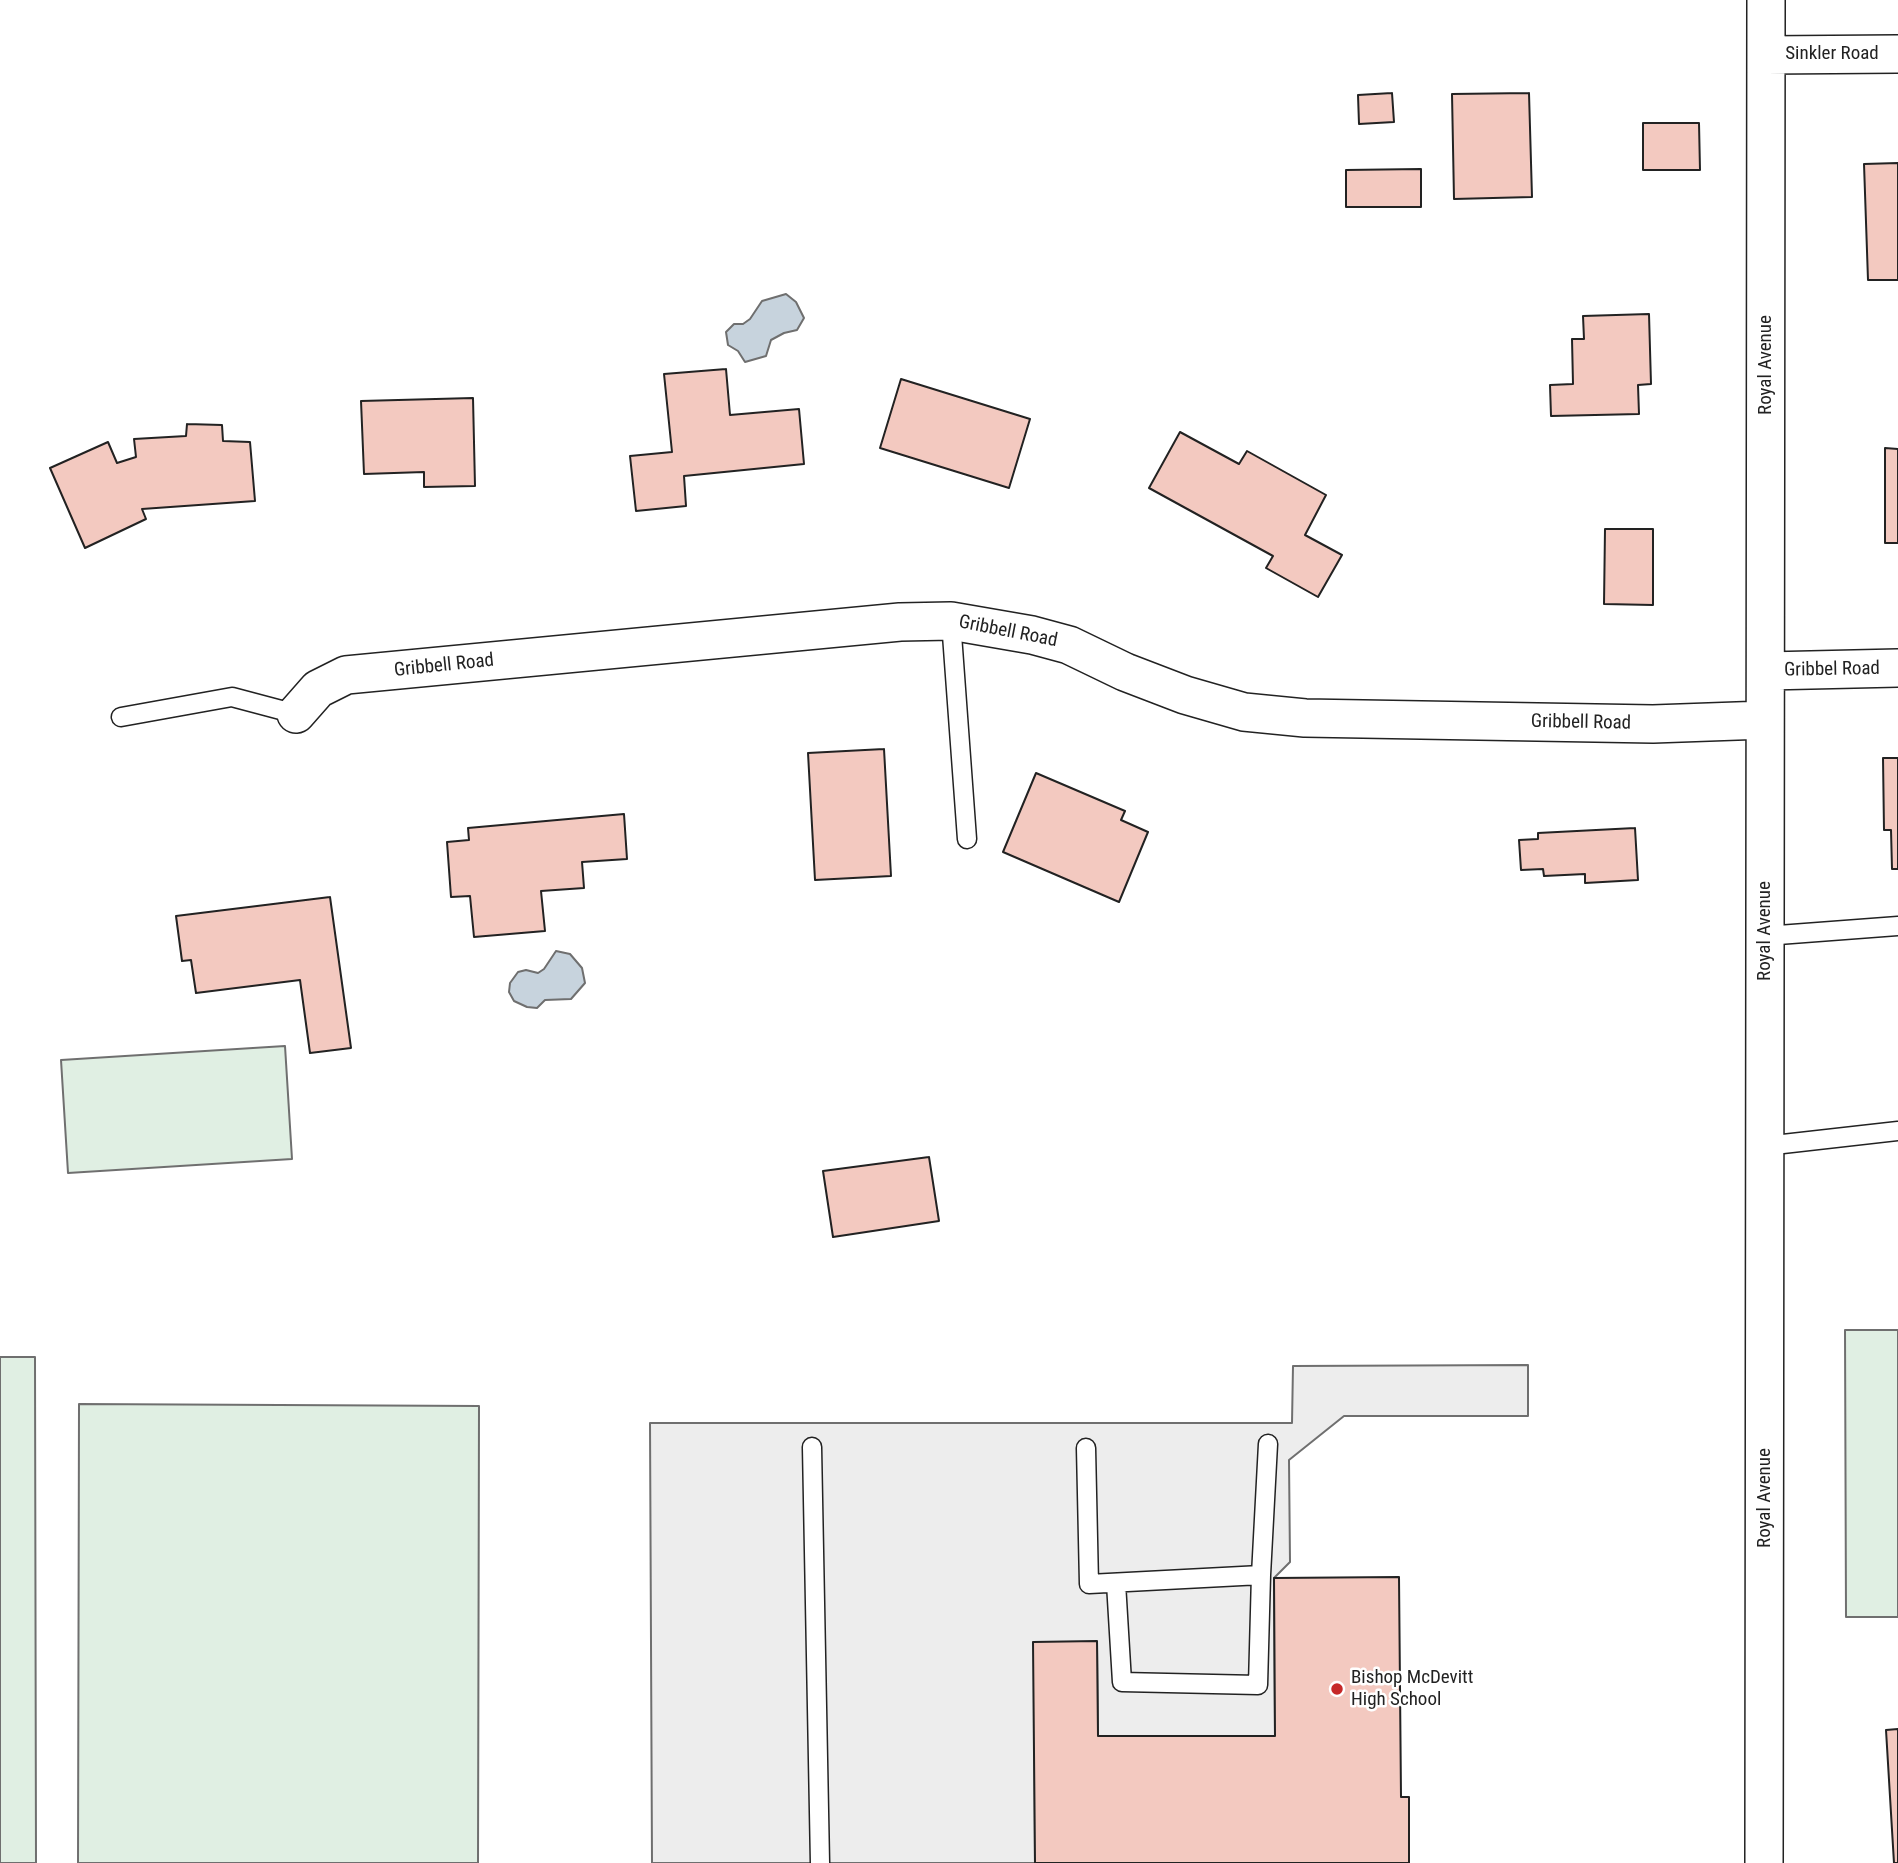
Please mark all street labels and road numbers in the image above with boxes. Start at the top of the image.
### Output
street label: Sinkler Road [1785,43,1879,65]
street label: Royal Avenue [1755,315,1777,415]
street label: Gribbell Road [957,611,1059,653]
street label: Gribbell Road [393,649,495,683]
street label: Gribbel Road [1784,658,1880,682]
street label: Gribbell Road [1531,711,1631,735]
street label: Royal Avenue [1754,881,1776,981]
street label: Royal Avenue [1754,1448,1776,1548]

